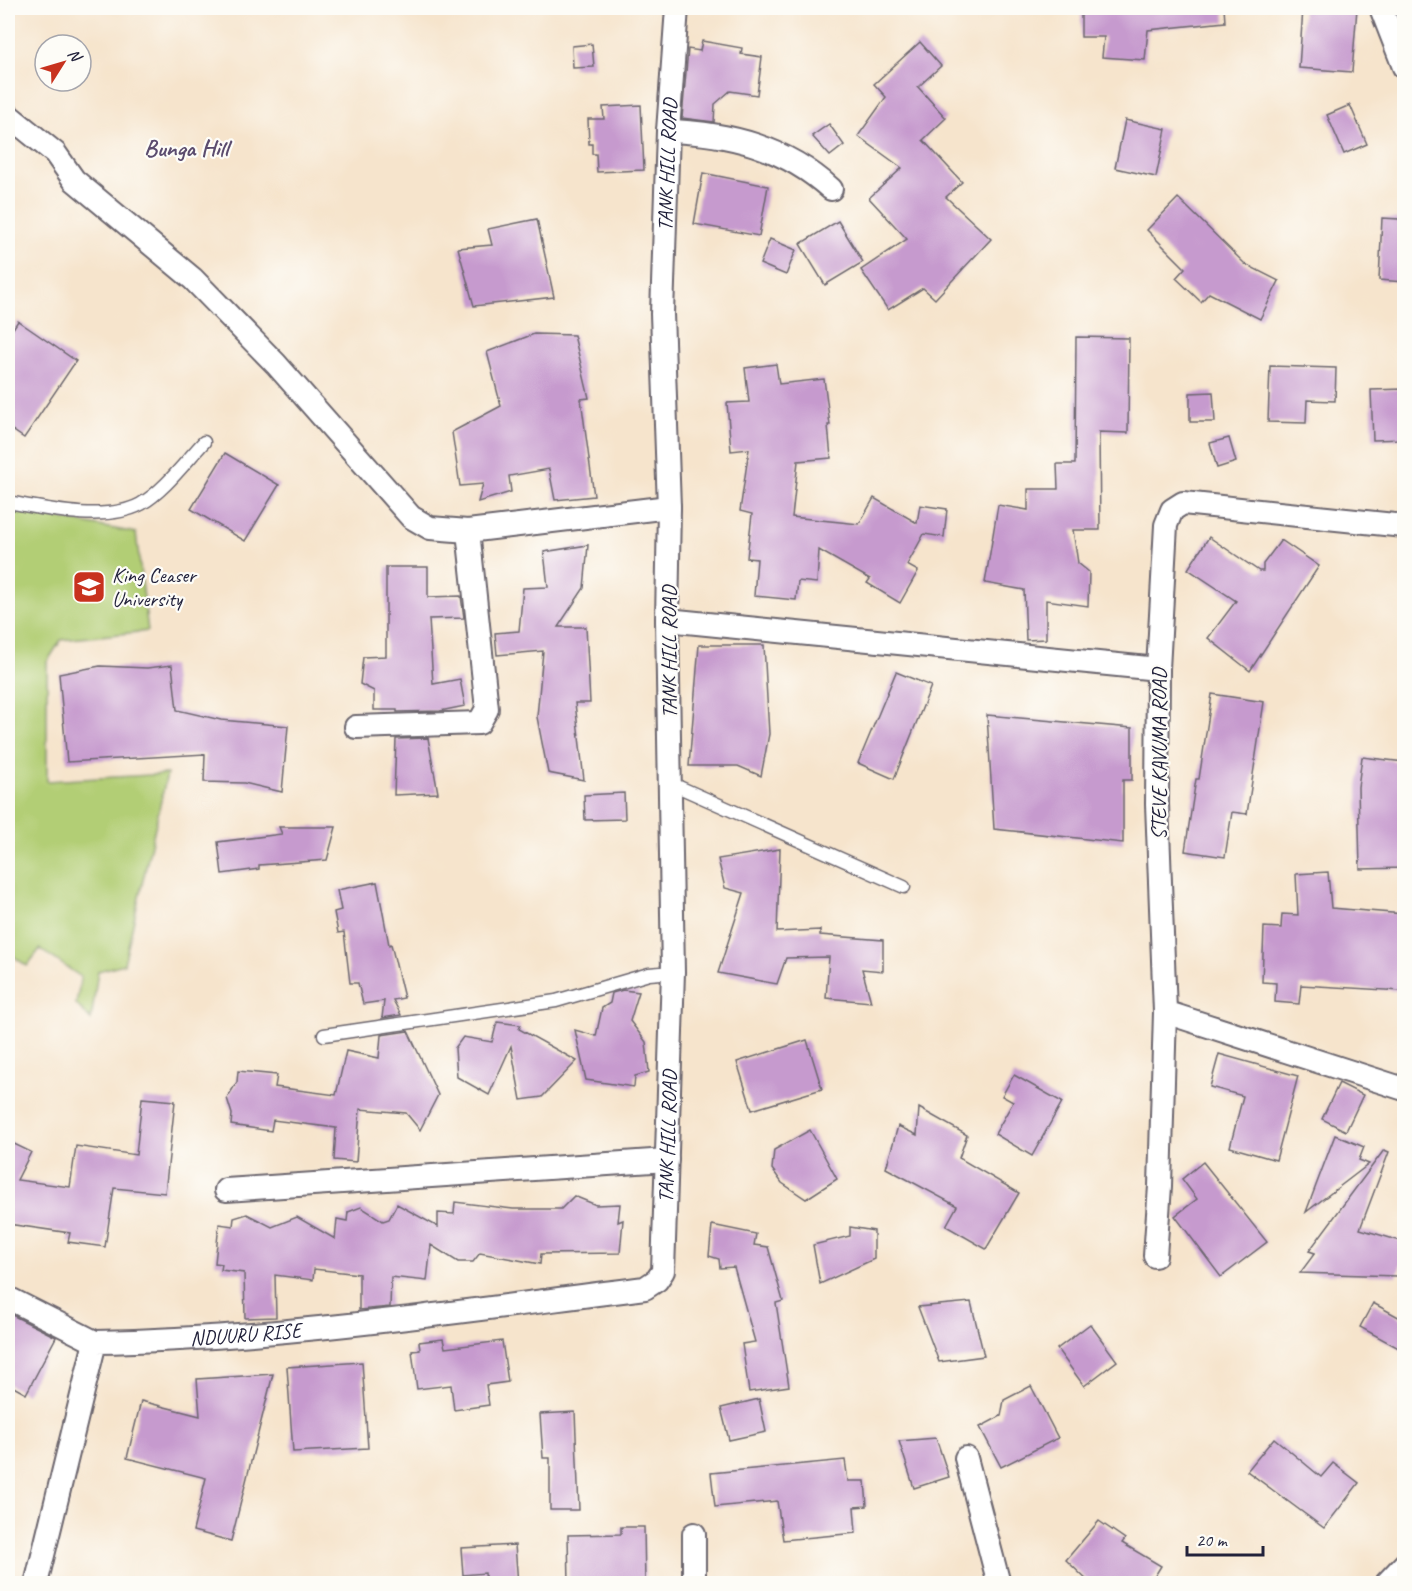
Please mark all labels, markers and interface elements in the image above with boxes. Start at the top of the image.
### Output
north arrow [33,33,93,93]
text: N [63,45,87,67]
street label: TANK HILL ROAD [652,96,683,231]
district label: Bunga Hill [144,133,233,163]
place label: King Ceaser University [112,562,198,612]
school or university icon: King Ceaser University [71,569,107,605]
street label: TANK HILL ROAD [656,584,682,718]
street label: STEVE KAVUMA ROAD [1146,666,1172,840]
street label: TANK HILL ROAD [652,1068,683,1203]
street label: NDUURU RISE [189,1317,305,1351]
scale bar [1187,1519,1264,1557]
text: 20 m [1196,1529,1229,1551]

